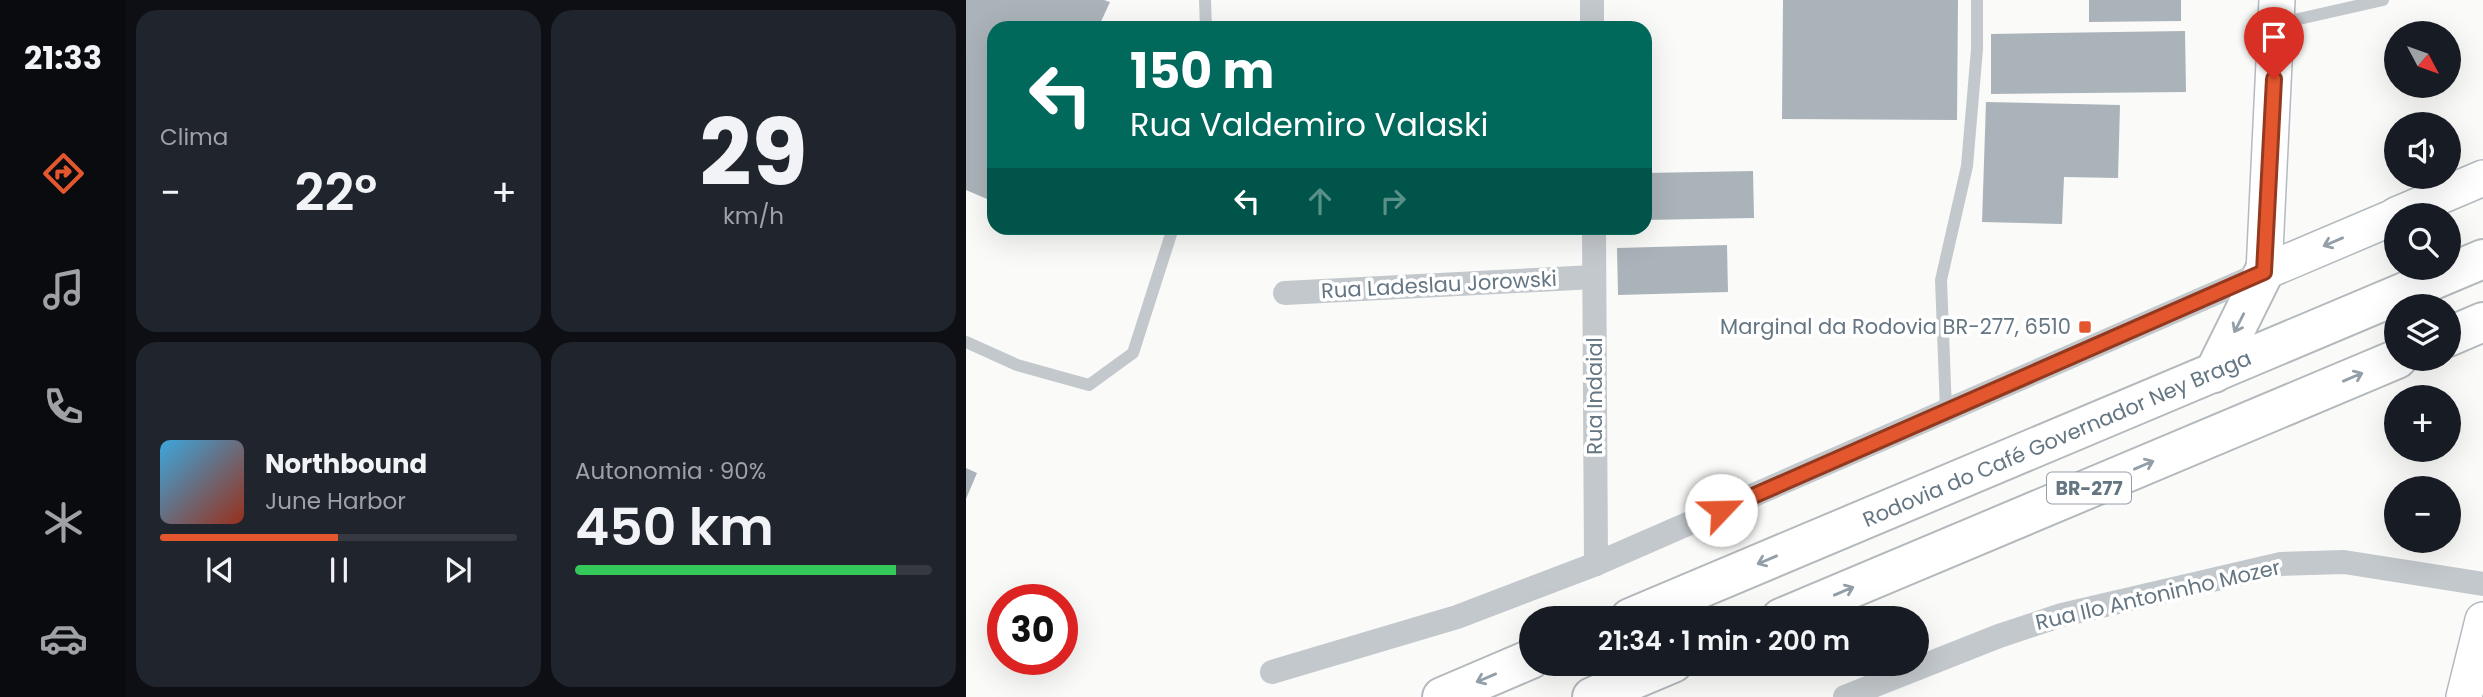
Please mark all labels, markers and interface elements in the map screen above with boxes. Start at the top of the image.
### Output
pin [2244,7,2304,79]
icon: arrive [2255,18,2293,56]
north arrow [2384,21,2460,98]
map controls [2384,21,2461,553]
text: 21:33 [24,35,102,80]
text: 150 m [1130,37,1275,105]
icon: left [1015,49,1106,140]
text: 29 [700,89,807,217]
text: Rua Valdemiro Valaski [1130,102,1488,147]
button: sound [2384,112,2461,189]
text: Clima [160,121,228,153]
icon: directions [39,149,88,198]
text: 22° [295,156,377,229]
text: − [160,166,181,219]
text: + [491,166,517,219]
icon: left [1228,182,1266,220]
icon: ahead [1301,182,1339,220]
icon: right [1374,182,1412,220]
text: km/h [723,200,784,232]
button: search [2384,203,2461,280]
one-way arrow [2323,237,2344,250]
street label: Rua Ladeslau Jorowski [1320,264,1558,305]
icon: music [39,265,88,314]
button: layers [2384,294,2461,371]
place label: Marginal da Rodovia BR-277, 6510 [1720,312,2071,341]
one-way arrow [2232,312,2246,332]
marker: Marginal da Rodovia BR-277, 6510 [2077,319,2093,335]
street label: Rua Indaial [1580,337,1609,455]
street label: Rodovia do Café Governador Ney Braga [1858,343,2256,534]
one-way arrow [2342,370,2364,383]
icon: phone [39,382,88,431]
button: + [2384,385,2461,462]
text: Northbound [265,446,427,482]
text: Autonomia · 90% [575,455,766,487]
one-way arrow [2132,458,2154,471]
road number: BR-277 [2047,472,2131,503]
position arrow [1684,473,1758,547]
button: − [2384,476,2461,553]
text: June Harbor [265,485,406,517]
text: 450 km [575,490,774,563]
icon: climate [39,498,88,547]
icon: previous [201,551,239,589]
icon: pause [320,551,358,589]
icon: next [439,551,477,589]
street label: Rua Ilo Antoninho Mozer [2033,552,2283,637]
one-way arrow [1757,555,1778,568]
speed limit sign: 30 [987,584,1078,675]
one-way arrow [1832,584,1854,597]
icon: car [39,614,88,663]
text: 21:34 · 1 min · 200 m [1598,623,1850,659]
one-way arrow [1476,672,1498,685]

